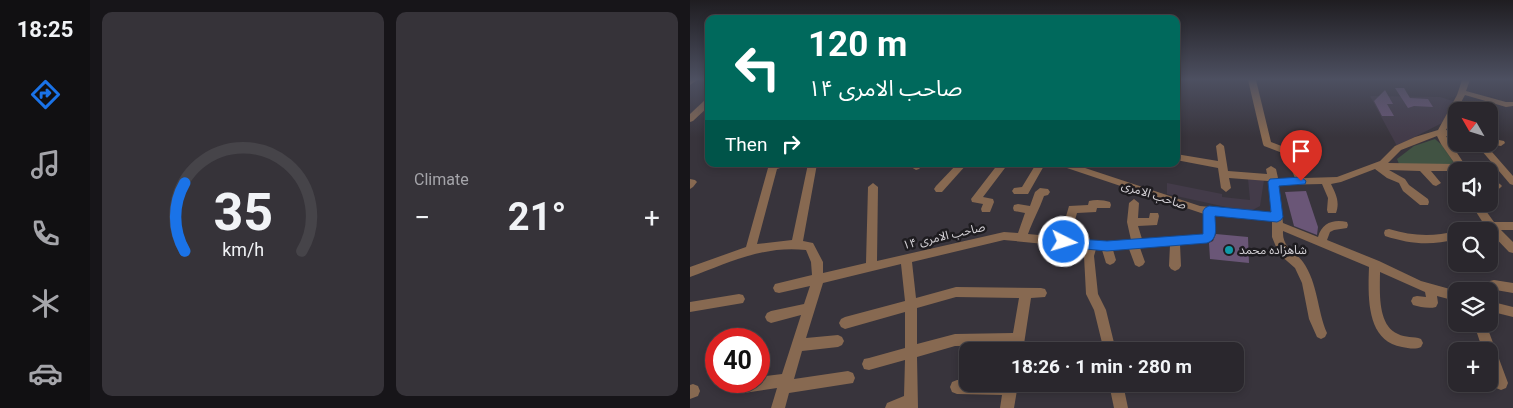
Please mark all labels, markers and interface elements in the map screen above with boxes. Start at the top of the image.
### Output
text: 18:25 [17,17,73,42]
text: 120 m [808,24,907,65]
icon: left [725,35,790,100]
text: ۱۴ صاحب الامری [808,76,962,101]
icon: directions [28,77,63,112]
north arrow [1448,102,1498,152]
map controls [1448,102,1498,392]
icon: right [777,130,805,158]
pin [1280,130,1322,181]
text: Then [725,133,767,156]
icon: arrive [1287,137,1315,165]
icon: music [28,147,63,182]
button: sound [1448,162,1498,212]
text: Climate [414,170,469,189]
street label: صاحب الامری [1120,178,1188,212]
text: 35 [213,182,273,243]
text: 21° [508,195,566,239]
text: − [414,201,430,234]
text: + [644,201,660,234]
position arrow [1037,215,1089,267]
icon: phone [28,216,63,251]
street label: ۱۴ صاحب الامری [901,220,987,253]
button: search [1448,222,1498,272]
text: km/h [222,239,264,260]
place label: شاهزاده محمد [1239,243,1307,257]
marker: شاهزاده محمد [1223,244,1235,256]
button: layers [1448,282,1498,332]
icon: climate [28,286,63,321]
speed limit sign: 40 [705,328,770,393]
button: + [1448,342,1498,392]
text: 18:26 · 1 min · 280 m [1011,355,1192,378]
icon: car [28,356,63,391]

